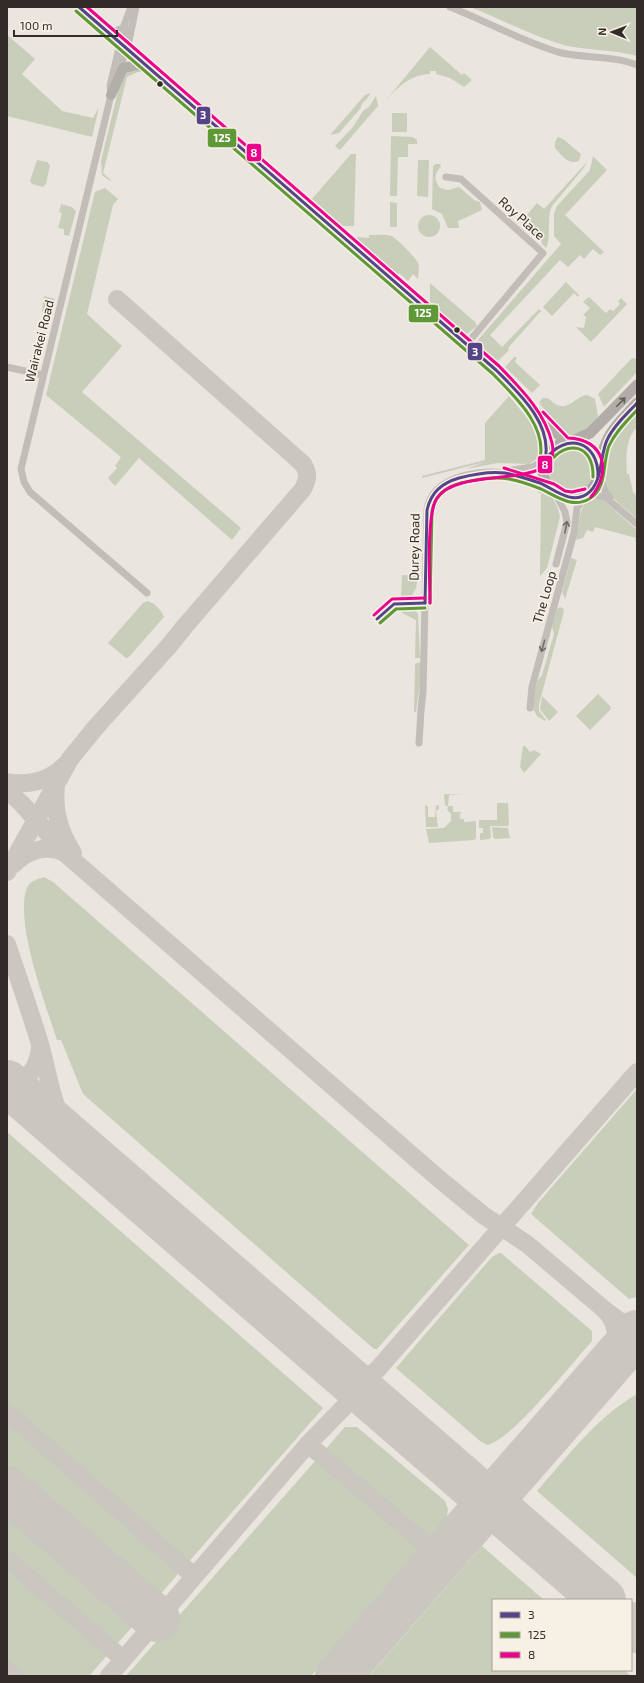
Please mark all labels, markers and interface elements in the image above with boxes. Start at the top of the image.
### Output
scale bar [14,12,117,38]
north arrow [592,12,632,52]
text: 100 m [20,18,52,32]
text: N [595,28,608,36]
unlabelled marker [155,79,165,89]
line badge: 3 [196,106,211,125]
text: 3 [200,108,206,121]
line badge: 125 [207,128,237,148]
text: 125 [213,131,231,144]
line badge: 8 [246,143,262,162]
text: 8 [251,146,258,159]
street label: Roy Place [496,193,548,243]
street label: Wairakei Road [21,298,57,384]
line badge: 125 [408,304,439,323]
text: 125 [414,306,432,319]
unlabelled marker [452,325,462,335]
line badge: 3 [467,342,483,361]
text: 3 [472,345,478,358]
one-way arrow [616,397,625,407]
line badge: 8 [537,455,553,474]
text: 8 [542,458,549,471]
street label: Durey Road [405,513,423,581]
one-way arrow [562,521,570,534]
street label: The Loop [529,569,559,625]
one-way arrow [539,639,546,652]
legend [492,1599,632,1671]
text: 3 [528,1607,535,1621]
text: 125 [528,1627,546,1641]
text: 8 [528,1647,535,1661]

